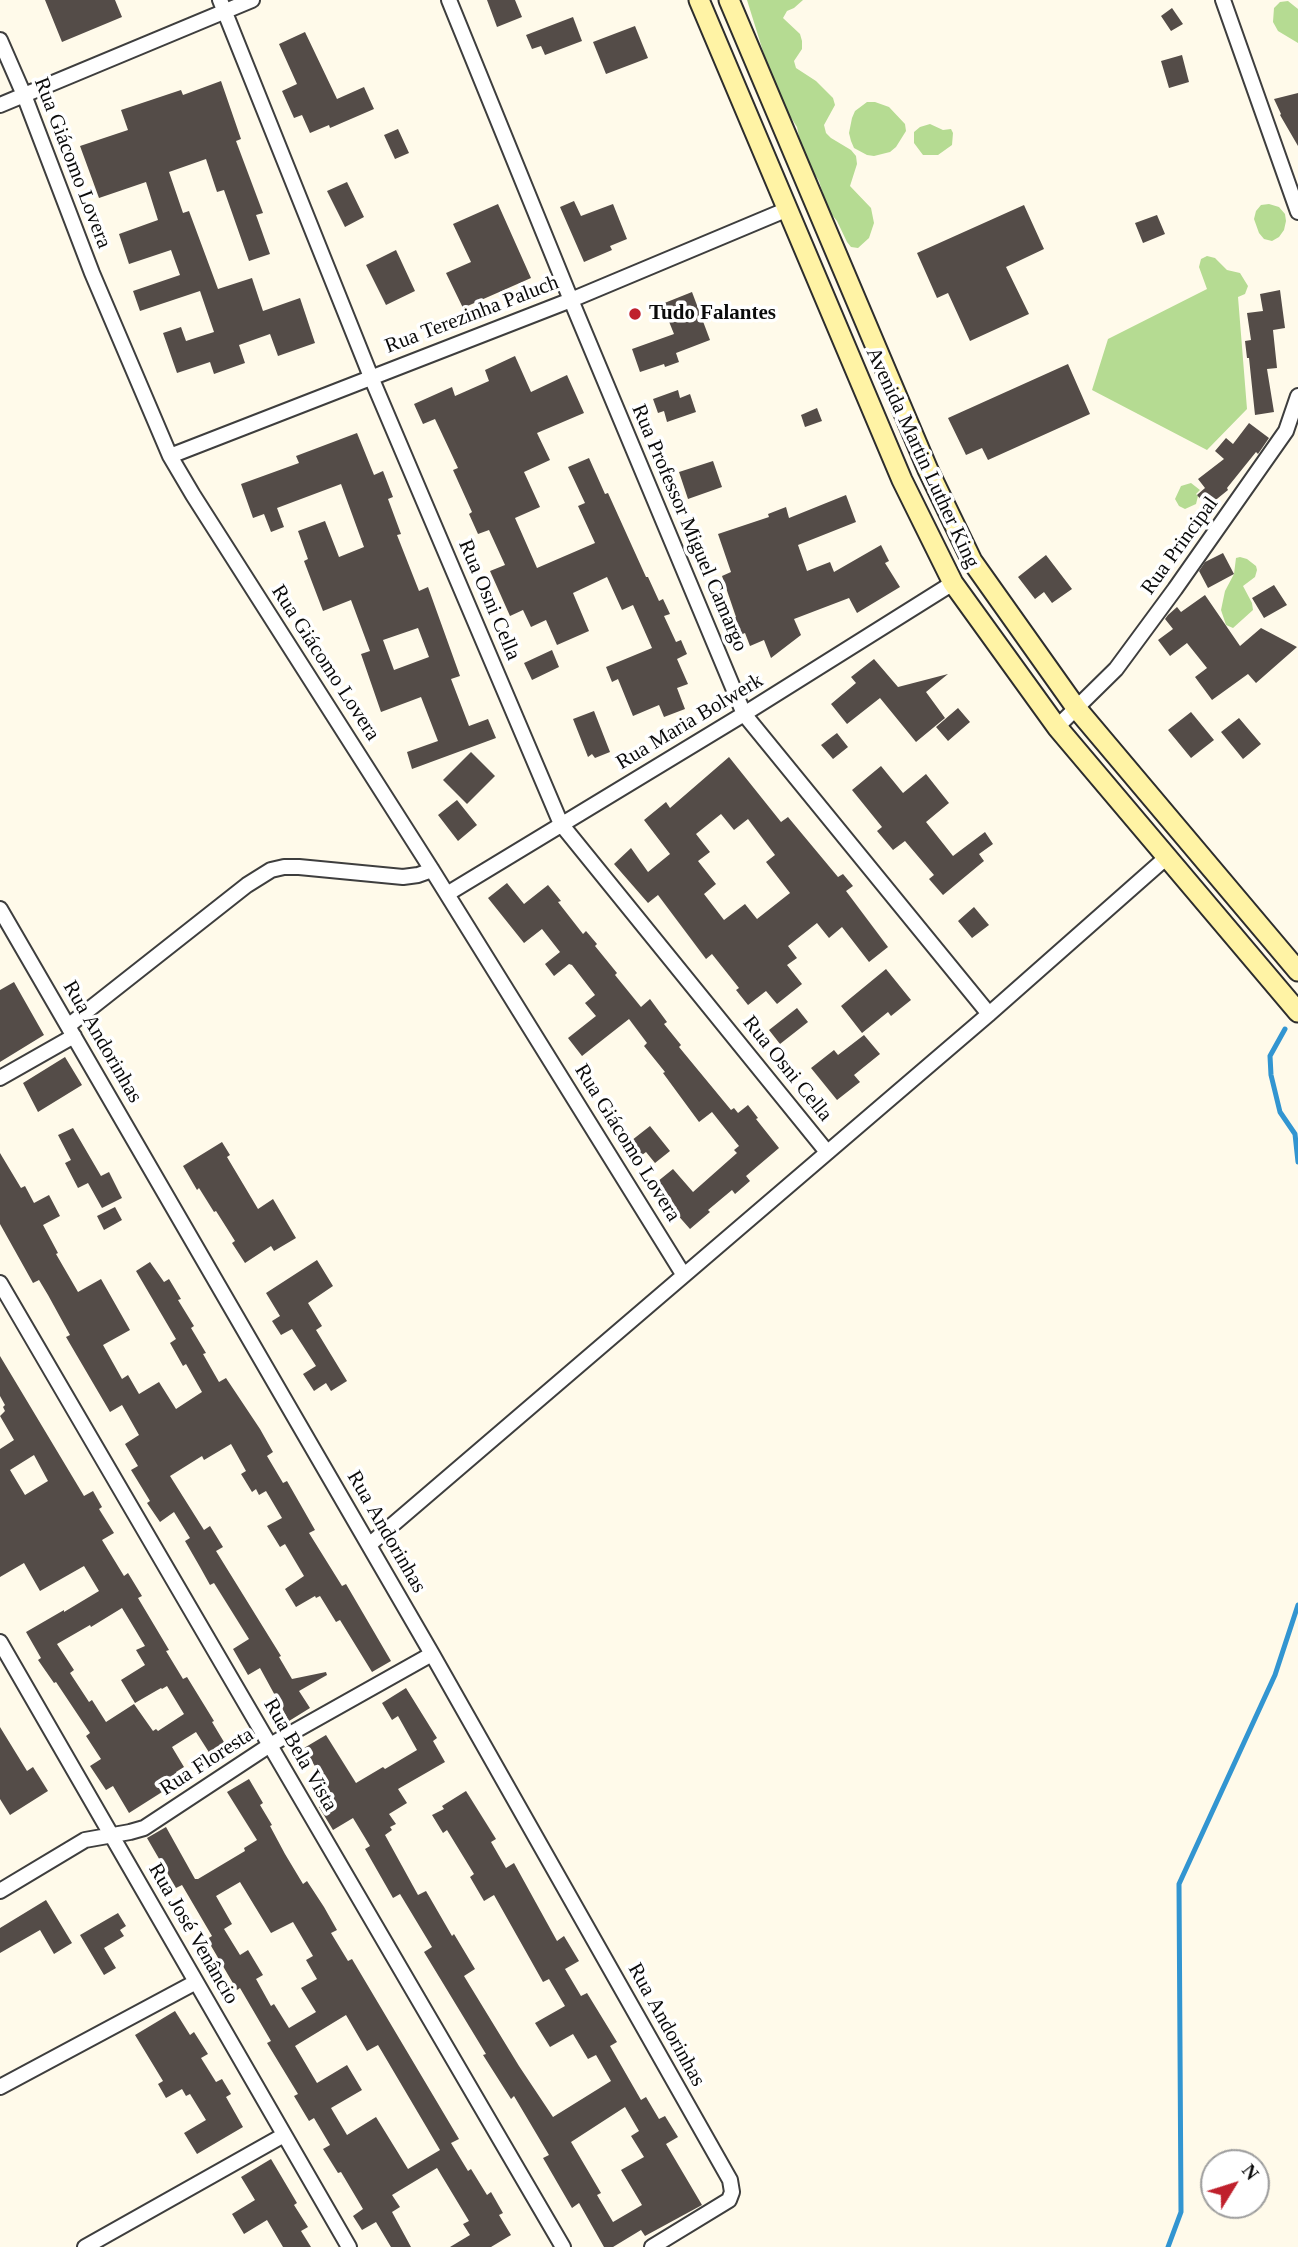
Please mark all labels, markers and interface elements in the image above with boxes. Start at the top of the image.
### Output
street label: Rua Giácomo Lovera [28,74,116,252]
street label: Rua Terezinha Paluch [382,270,562,360]
place label: Tudo Falantes [649,301,776,327]
marker: Tudo Falantes [627,306,643,322]
street label: Avenida Martin Luther King [860,344,984,572]
street label: Rua Professor Miguel Camargo [625,401,753,655]
street label: Rua Principal [1136,492,1224,600]
street label: Rua Osni Cella [452,536,526,664]
street label: Rua Giácomo Lovera [265,580,385,746]
street label: Rua Maria Bolwerk [612,668,768,776]
street label: Rua Andorinhas [57,976,147,1108]
street label: Rua Osni Cella [737,1011,837,1127]
street label: Rua Giácomo Lovera [568,1060,686,1226]
street label: Rua Andorinhas [341,1466,431,1598]
street label: Rua Bela Vista [258,1694,342,1816]
street label: Rua Floresta [155,1722,259,1802]
street label: Rua José Venâncio [142,1859,244,2009]
street label: Rua Andorinhas [622,1959,710,2091]
north arrow [1200,2149,1270,2219]
text: N [1238,2160,1263,2184]

